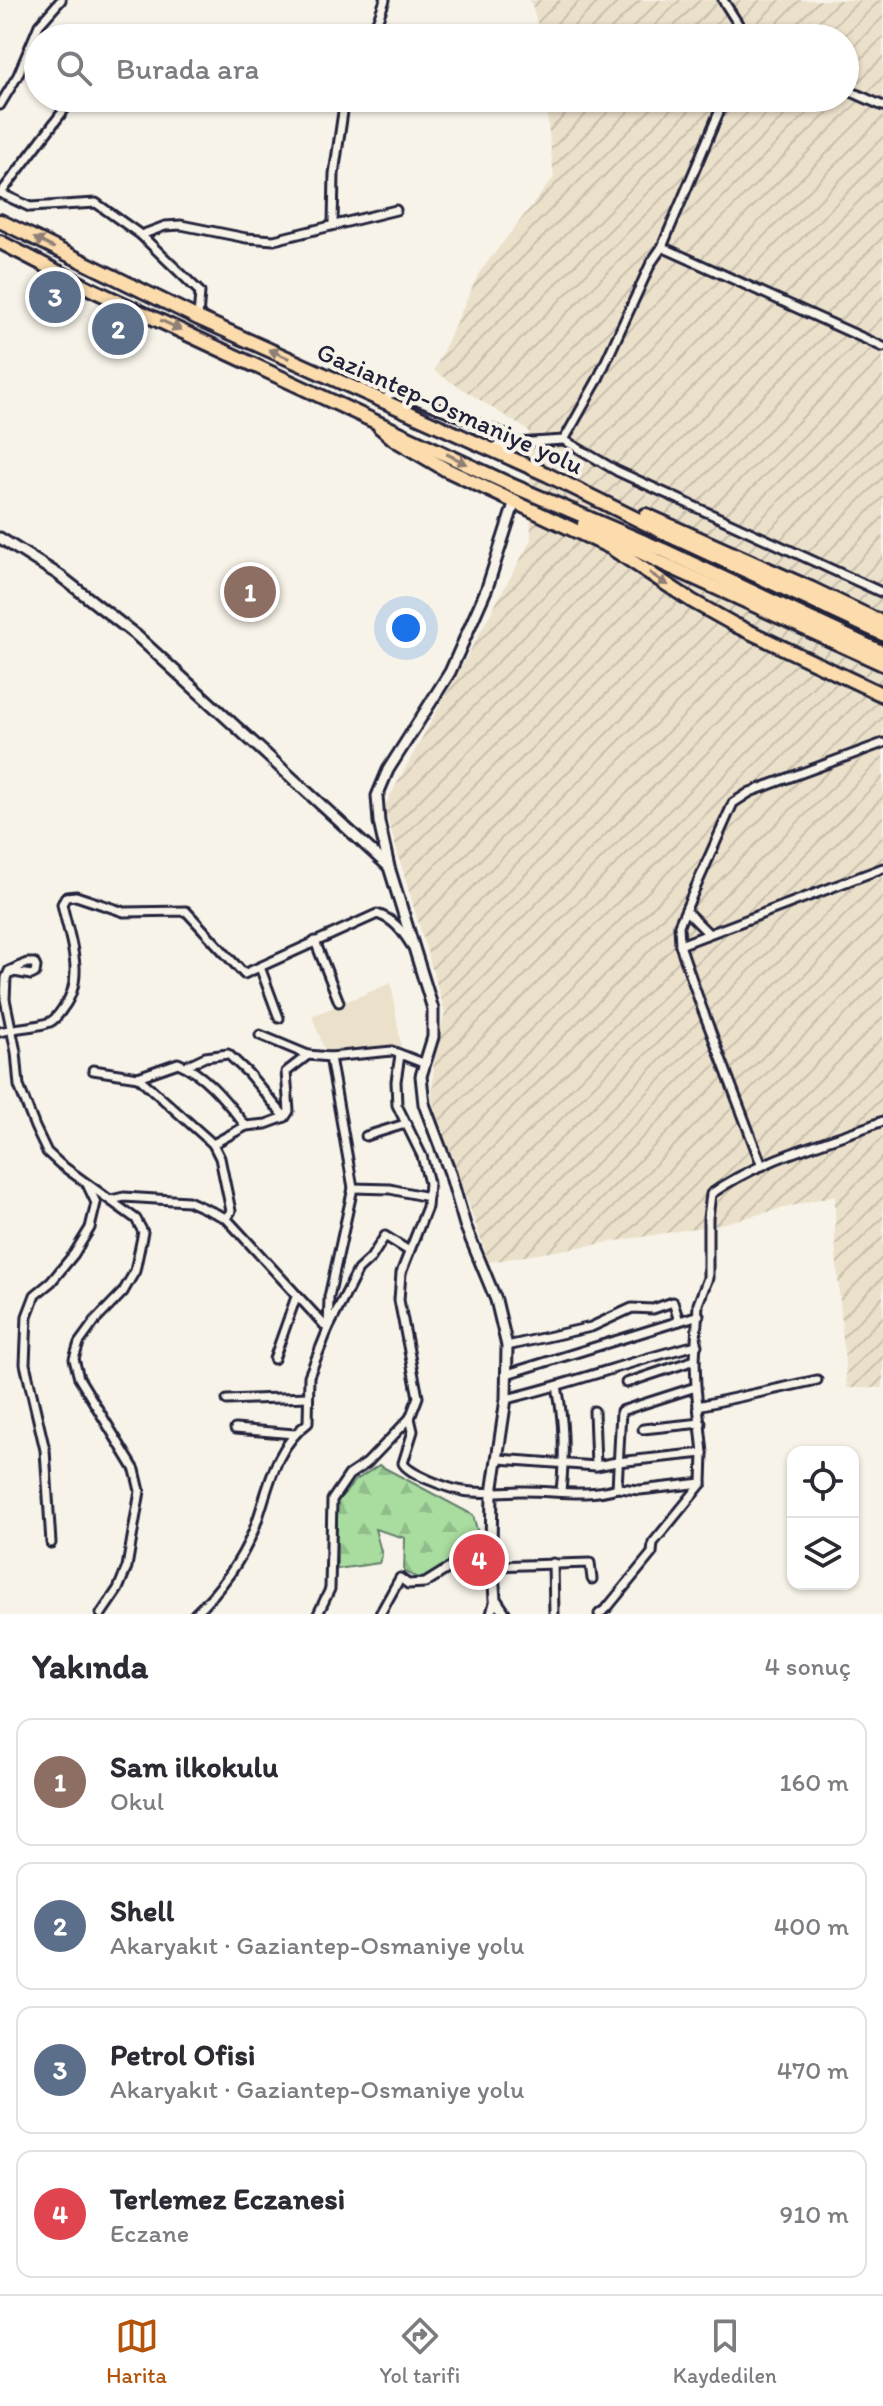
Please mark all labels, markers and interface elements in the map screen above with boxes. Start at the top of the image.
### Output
search box [24,24,859,112]
icon: search [52,46,96,90]
text: Burada ara [116,50,259,87]
one-way arrow [32,236,55,249]
pin: 3 [29,267,81,327]
pin: 2 [92,299,144,359]
one-way arrow [159,318,183,332]
street label: Gaziantep-Osmaniye yolu [312,335,588,481]
one-way arrow [267,347,290,361]
one-way arrow [446,452,469,466]
pin: 1 [224,562,276,622]
one-way arrow [649,571,670,586]
your location [386,608,426,648]
map controls [787,1446,859,1590]
button: locate [787,1446,859,1518]
button: layers [787,1518,859,1590]
pin: 4 [453,1530,505,1590]
text: Yakında [32,1646,148,1687]
text: 4 sonuç [764,1650,851,1682]
text: Sam ilkokulu [110,1748,278,1785]
text: 1 [54,1766,66,1798]
text: 160 m [779,1766,849,1798]
text: Okul [110,1785,164,1817]
text: Shell [110,1892,174,1929]
text: 2 [53,1910,67,1942]
text: 400 m [774,1910,849,1942]
text: Akaryakıt · Gaziantep-Osmaniye yolu [110,1929,524,1961]
text: Petrol Ofisi [110,2036,255,2073]
text: 3 [53,2054,67,2086]
text: 470 m [777,2054,849,2086]
text: Akaryakıt · Gaziantep-Osmaniye yolu [110,2073,524,2105]
text: Terlemez Eczanesi [110,2180,345,2217]
text: 4 [52,2198,68,2230]
text: 910 m [780,2198,849,2230]
text: Eczane [110,2217,189,2249]
tab: Harita [106,2314,167,2389]
tab: Yol tarifi [379,2314,460,2389]
tab: Kaydedilen [673,2314,777,2389]

